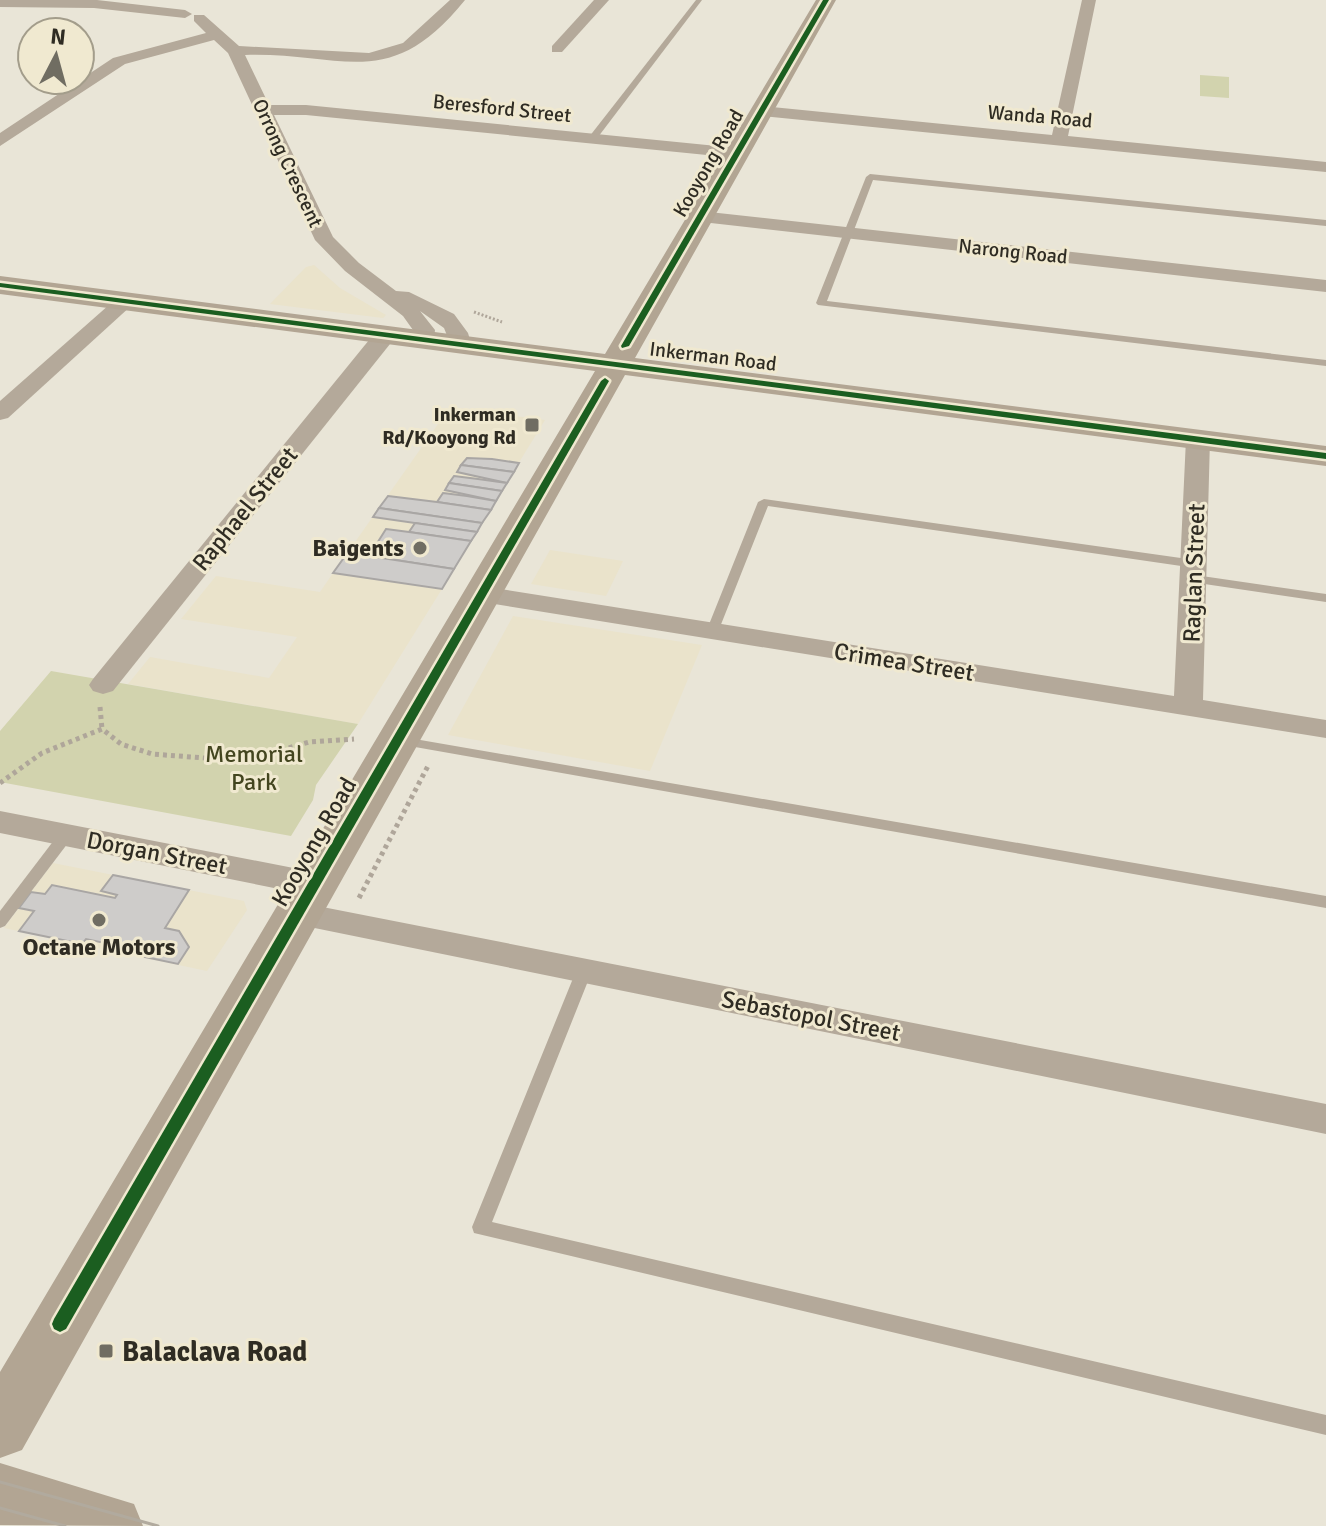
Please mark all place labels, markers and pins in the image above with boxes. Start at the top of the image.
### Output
place label: Inkerman Rd/Kooyong Rd [382,402,516,450]
marker: Inkerman Rd/Kooyong Rd [523,416,541,434]
place label: Baigents [312,533,404,563]
marker: Baigents [411,539,429,557]
marker: Octane Motors [90,911,108,929]
place label: Octane Motors [22,932,176,962]
place label: Balaclava Road [122,1335,307,1369]
marker: Balaclava Road [97,1342,115,1360]

